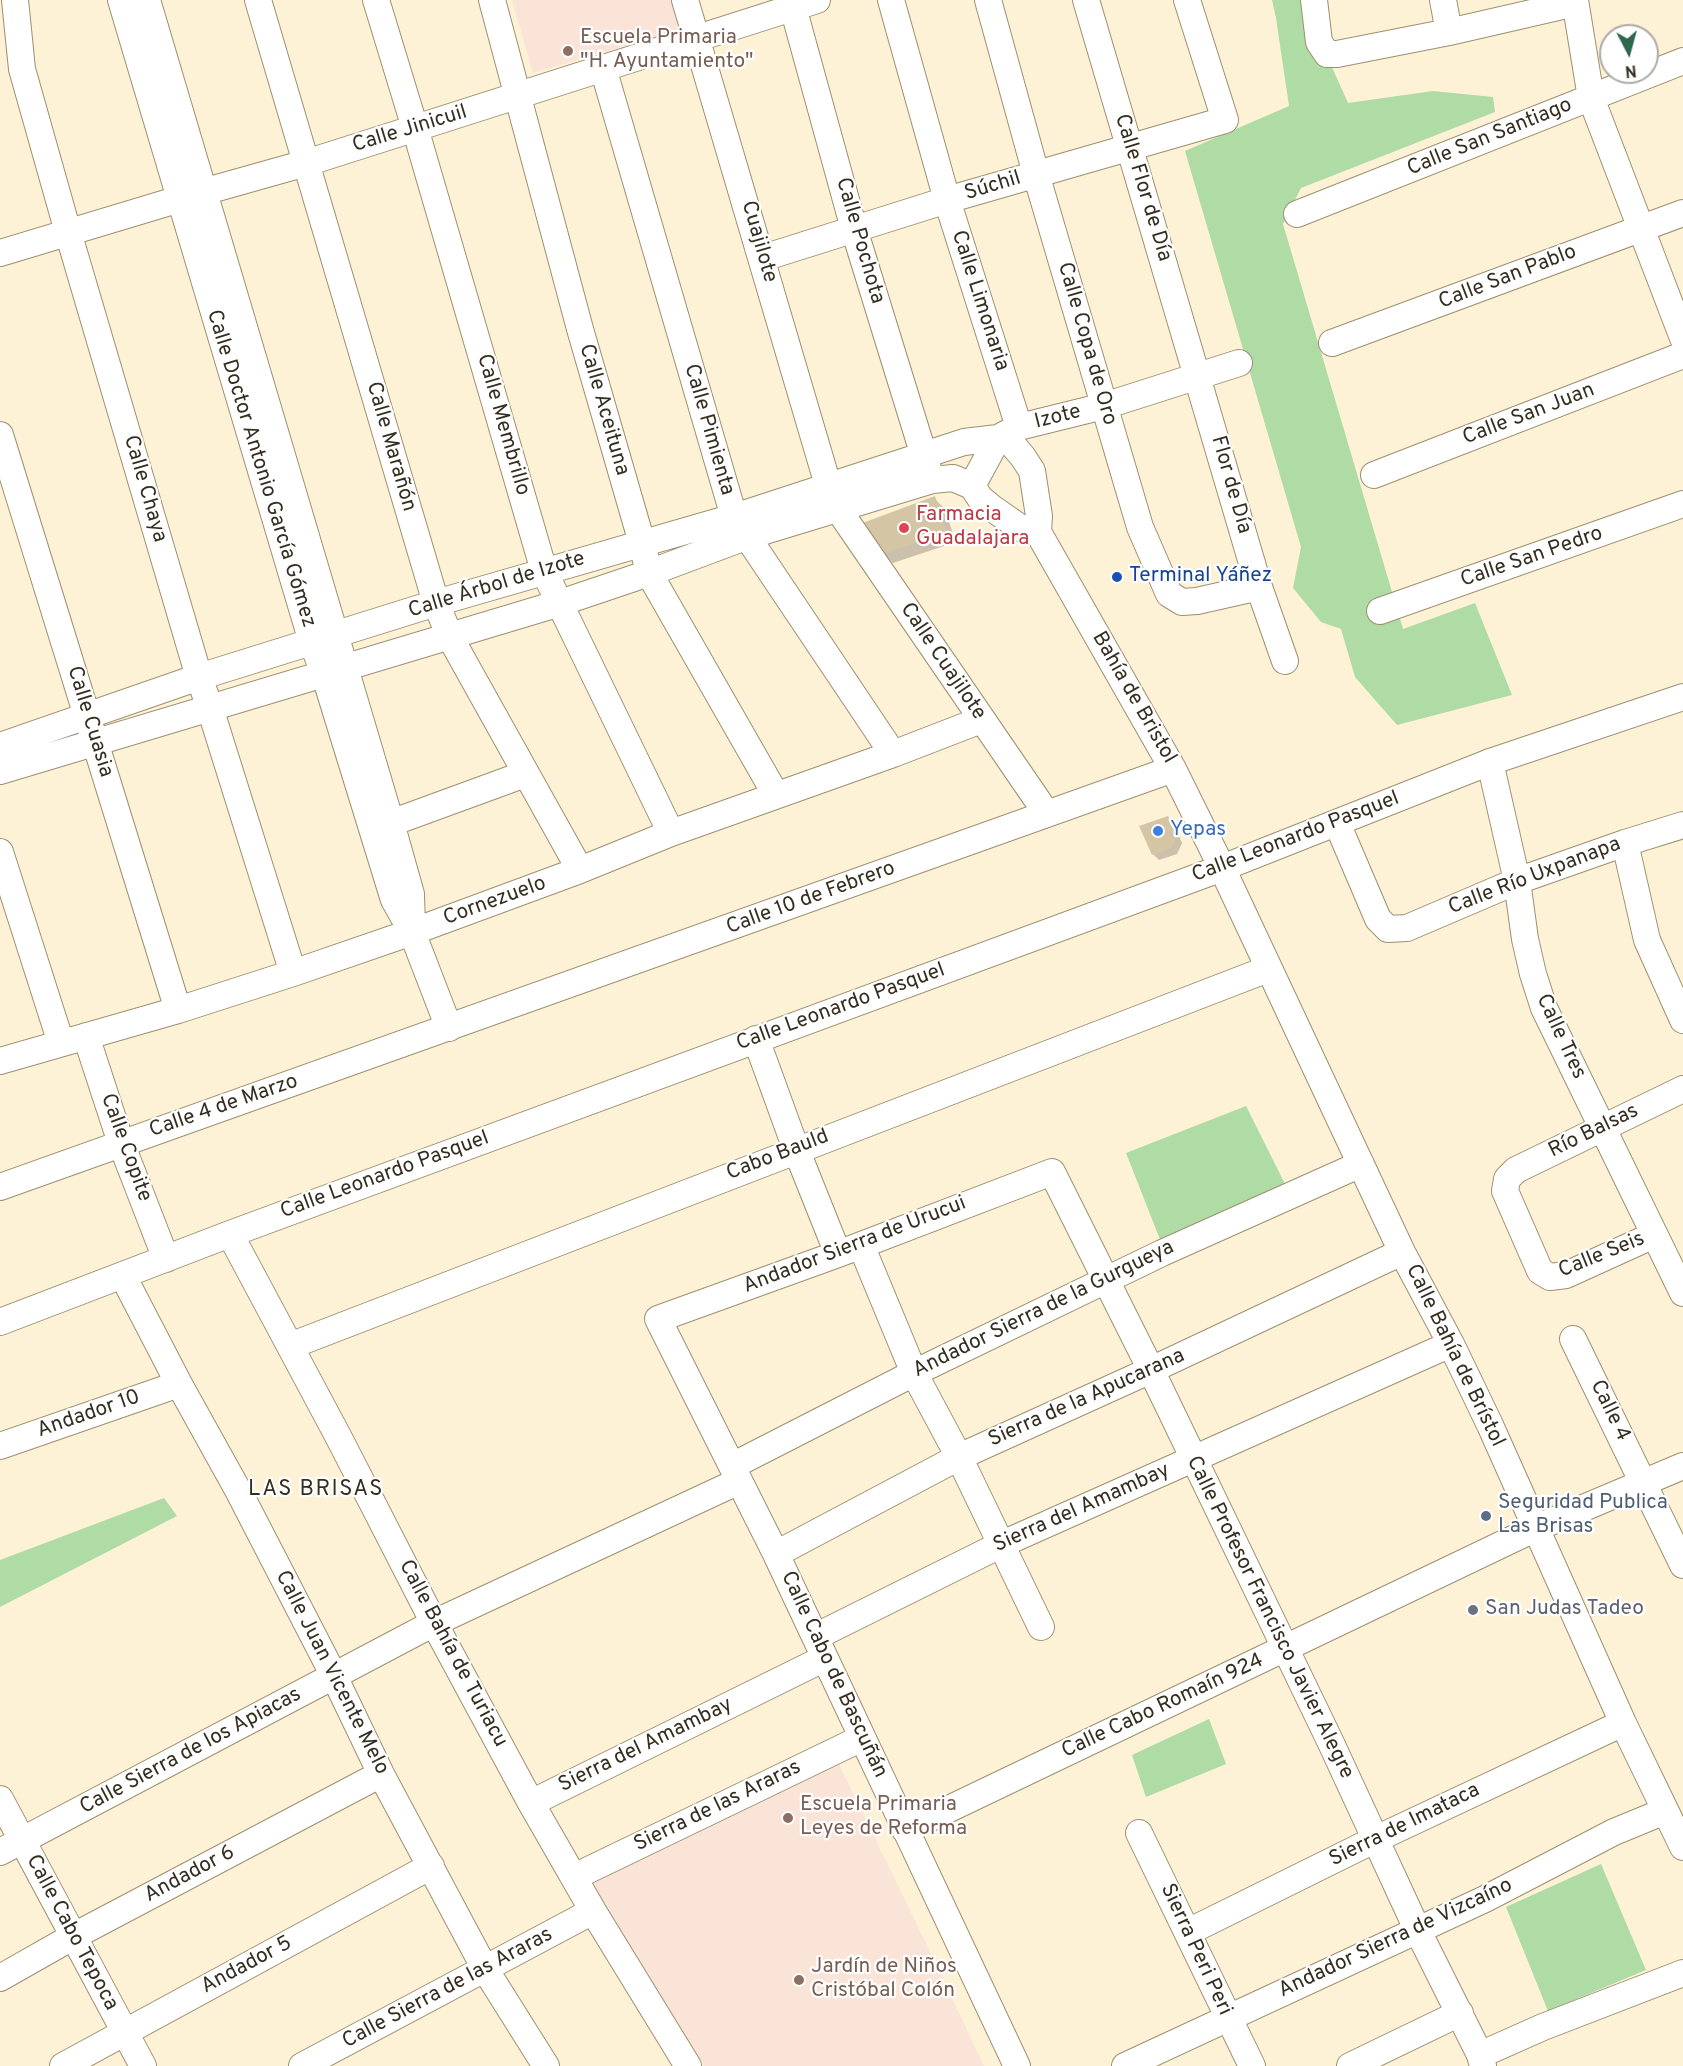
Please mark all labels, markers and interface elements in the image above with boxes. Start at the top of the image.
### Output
north arrow [1599,24,1659,84]
place label: Escuela Primaria "H. Ayuntamiento" [580,26,754,76]
marker: Escuela Primaria "H. Ayuntamiento" [561,44,575,58]
text: N [1624,59,1637,80]
street label: Calle San Santiago [1404,93,1576,183]
street label: Calle Jinicuil [350,101,470,159]
street label: Calle Flor de Día [1108,111,1176,265]
street label: Súchil [962,167,1024,207]
street label: Calle Pochota [829,175,889,307]
street label: Cuajilote [734,198,782,286]
street label: Calle Limonaria [944,228,1014,374]
street label: Calle San Pablo [1436,240,1580,316]
street label: Calle Copa de Oro [1051,260,1121,428]
street label: Calle Doctor Antonio García Gómez [200,307,320,631]
street label: Calle Aceituna [572,341,634,479]
street label: Calle Membrillo [470,351,534,499]
street label: Calle Pimienta [677,361,739,499]
street label: Calle San Juan [1460,378,1598,452]
street label: Calle Marañón [359,379,421,515]
street label: Izote [1032,400,1084,436]
street label: Calle Chaya [117,433,171,545]
street label: Flor de Día [1204,433,1256,537]
place label: Farmacia Guadalajara [916,503,1029,553]
marker: Farmacia Guadalajara [897,521,911,535]
street label: Calle San Pedro [1458,522,1606,594]
street label: Calle Árbol de Izote [406,547,588,625]
place label: Terminal Yáñez [1129,564,1272,590]
marker: Terminal Yáñez [1110,570,1124,584]
street label: Calle Cuajilote [894,599,990,725]
street label: Bahía de Bristol [1085,628,1181,768]
street label: Calle Cuasia [60,663,118,781]
street label: Calle Leonardo Pasquel [1189,787,1403,889]
place label: Yepas [1170,818,1226,844]
marker: Yepas [1151,824,1165,838]
street label: Calle Río Uxpanapa [1445,833,1625,921]
street label: Calle 10 de Febrero [723,857,899,941]
street label: Cornezuelo [440,872,550,932]
street label: Calle Leonardo Pasquel [733,959,949,1057]
street label: Calle Tres [1529,991,1591,1083]
street label: Calle 4 de Marzo [146,1070,302,1144]
street label: Calle Copite [94,1090,156,1206]
street label: Río Balsas [1545,1099,1643,1165]
street label: Cabo Bauld [723,1125,833,1187]
street label: Calle Leonardo Pasquel [277,1127,493,1225]
street label: Andador Sierra de Urucui [740,1192,970,1300]
street label: Calle Seis [1555,1227,1649,1285]
street label: Andador Sierra de la Gurgueya [909,1236,1179,1384]
street label: Calle Bahía de Brístol [1399,1261,1509,1451]
street label: Sierra de la Apucarana [985,1344,1189,1454]
street label: Calle 4 [1583,1376,1635,1446]
street label: Andador 10 [34,1386,144,1444]
street label: Calle Profesor Francisco Javier Alegre [1180,1453,1358,1783]
street label: Sierra del Amambay [990,1459,1174,1559]
district label: LAS BRISAS [248,1478,384,1504]
place label: Seguridad Publica Las Brisas [1498,1491,1668,1541]
marker: Seguridad Publica Las Brisas [1479,1509,1493,1523]
street label: Calle Bahía de Turiacu [392,1556,512,1752]
street label: Calle Juan Vicente Melo [269,1567,393,1779]
street label: Calle Cabo de Bascuñán [774,1568,892,1782]
place label: San Judas Tadeo [1485,1597,1644,1623]
marker: San Judas Tadeo [1466,1603,1480,1617]
street label: Calle Cabo Romaín 924 [1058,1649,1268,1765]
street label: Calle Sierra de los Apiacas [76,1683,306,1821]
street label: Sierra del Amambay [555,1693,737,1799]
street label: Sierra de las Araras [630,1756,806,1858]
street label: Sierra de Imataca [1326,1779,1484,1873]
place label: Escuela Primaria Leyes de Reforma [800,1793,967,1843]
marker: Escuela Primaria Leyes de Reforma [781,1811,795,1825]
street label: Andador 6 [141,1841,239,1909]
street label: Calle Cabo Tepoca [19,1851,123,2015]
street label: Andador Sierra de Vizcaíno [1275,1874,1517,2004]
street label: Sierra Peri Peri [1153,1880,1237,2020]
street label: Calle Sierra de las Araras [339,1923,557,2055]
street label: Andador 5 [197,1932,297,2000]
place label: Jardín de Niños Cristóbal Colón [811,1955,957,2005]
marker: Jardín de Niños Cristóbal Colón [792,1973,806,1987]

